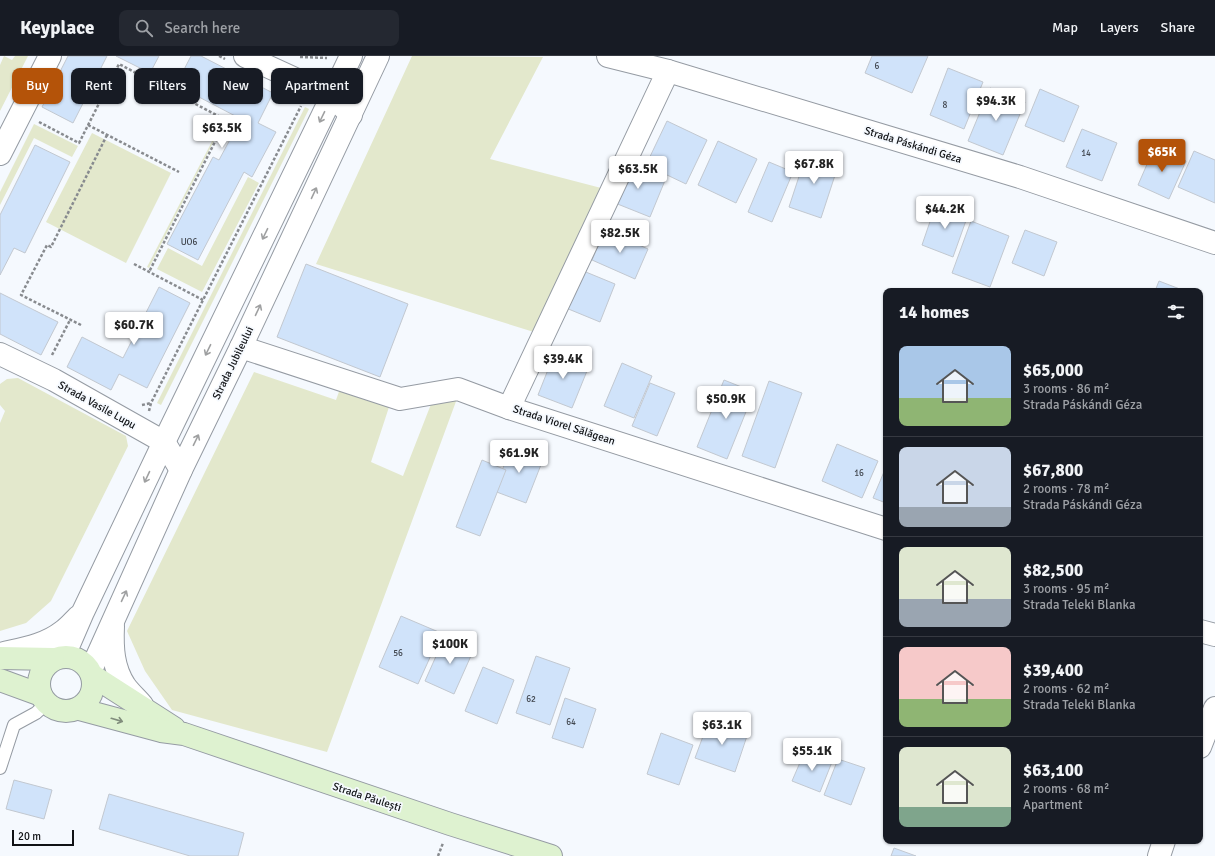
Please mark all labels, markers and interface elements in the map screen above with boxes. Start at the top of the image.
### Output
search box [119,10,399,46]
text: Keyplace [20,16,95,40]
icon: search [133,17,155,39]
text: Search here [165,19,240,37]
text: Map [1052,19,1078,36]
text: Layers [1100,19,1139,36]
text: Share [1161,19,1195,36]
house number: 6 [875,61,880,72]
chip: Buy [12,68,63,104]
chip: Rent [71,68,126,104]
chip: Filters [134,68,200,104]
chip: New [208,68,263,104]
chip: Apartment [271,68,363,104]
pin: $94.3K [963,88,1029,122]
text: $94.3K [976,93,1016,109]
house number: 8 [943,100,948,111]
one-way arrow [318,110,325,122]
pin: $63.5K [189,115,255,149]
text: $63.5K [202,120,242,136]
street label: Strada Páskándi Géza [863,124,964,166]
pin: $65K [1138,139,1186,173]
text: $65K [1147,144,1177,160]
house number: 14 [1081,148,1091,159]
pin: $67.8K [781,151,847,185]
pin: $63.5K [605,156,671,190]
text: $67.8K [794,156,834,172]
text: $63.5K [618,161,658,177]
one-way arrow [311,187,318,199]
pin: $44.2K [912,196,978,230]
text: $44.2K [925,201,965,217]
pin: $82.5K [587,220,653,254]
text: $82.5K [600,225,640,241]
one-way arrow [261,227,268,239]
house number: UO6 [181,237,197,248]
icon: filters [1165,301,1187,323]
text: 14 homes [899,302,969,323]
one-way arrow [255,305,262,317]
pin: $60.7K [101,312,167,346]
text: $60.7K [114,317,154,333]
street label: Strada Jubileului [210,324,256,402]
one-way arrow [204,344,211,356]
pin: $39.4K [530,346,596,380]
text: $39.4K [543,351,583,367]
text: $65,000 [1023,360,1083,381]
icon: home [931,362,979,410]
street label: Strada Vasile Lupu [56,378,138,432]
text: 3 rooms · 86 m² [1023,381,1109,397]
pin: $50.9K [693,386,759,420]
text: $50.9K [706,391,746,407]
text: Strada Páskándi Géza [1023,397,1142,413]
street label: Strada Viorel Sălăgean [511,402,617,448]
one-way arrow [193,434,200,446]
pin: $61.9K [486,440,552,474]
text: $61.9K [499,445,539,461]
text: $67,800 [1023,460,1083,481]
icon: home [931,463,979,511]
house number: 16 [854,468,864,479]
one-way arrow [143,471,150,483]
text: 2 rooms · 78 m² [1023,481,1109,497]
text: Strada Páskándi Géza [1023,497,1142,513]
text: $82,500 [1023,560,1083,581]
icon: home [931,563,979,611]
text: 3 rooms · 95 m² [1023,581,1109,597]
one-way arrow [120,591,128,603]
text: Strada Teleki Blanka [1023,597,1136,613]
pin: $100K [422,631,478,665]
text: $100K [432,636,468,652]
house number: 56 [393,648,403,659]
text: $39,400 [1023,660,1083,681]
icon: home [931,663,979,711]
text: 2 rooms · 62 m² [1023,681,1109,697]
house number: 62 [526,694,536,705]
text: Strada Teleki Blanka [1023,697,1136,713]
pin: $63.1K [689,712,755,746]
one-way arrow [110,717,123,724]
house number: 64 [566,717,576,728]
text: $63.1K [702,717,742,733]
pin: $55.1K [779,738,845,772]
text: $55.1K [792,743,832,759]
text: $63,100 [1023,760,1083,781]
icon: home [931,763,979,811]
street label: Strada Păulești [331,780,403,814]
text: 2 rooms · 68 m² [1023,781,1109,797]
text: Apartment [1023,797,1083,813]
scale bar [12,828,74,847]
text: 20 m [18,830,41,843]

